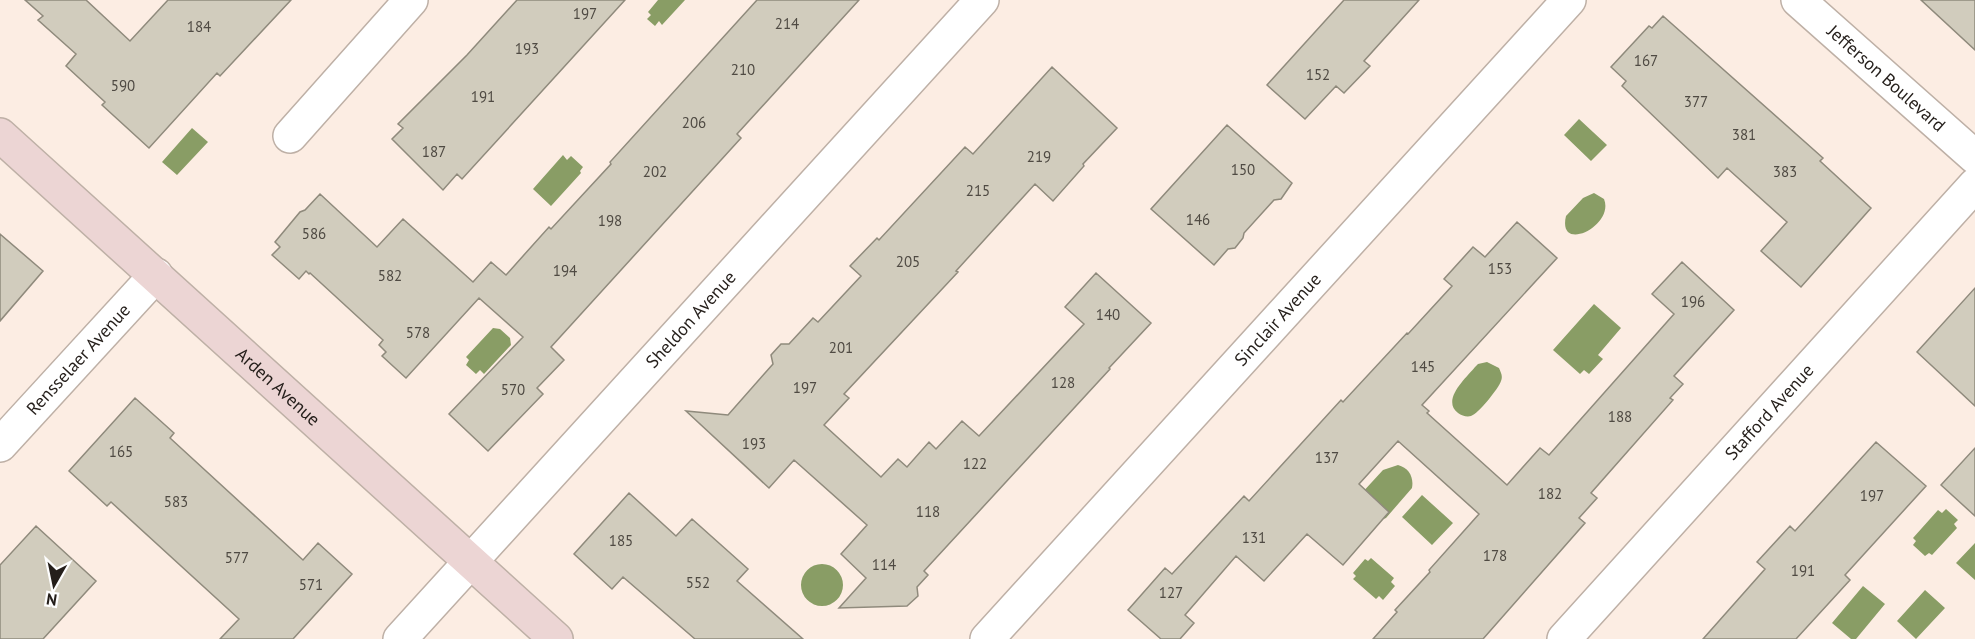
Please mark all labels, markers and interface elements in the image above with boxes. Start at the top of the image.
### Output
house number: 197 [573,4,597,23]
house number: 214 [775,14,799,33]
house number: 184 [187,17,211,36]
street label: Jefferson Boulevard [1822,19,1950,136]
house number: 193 [515,39,539,58]
house number: 167 [1634,51,1658,70]
house number: 210 [731,60,755,79]
house number: 152 [1306,65,1330,84]
house number: 590 [111,76,135,95]
house number: 191 [471,87,495,106]
house number: 377 [1684,92,1708,111]
house number: 206 [682,113,706,132]
house number: 381 [1732,125,1756,144]
house number: 187 [422,142,446,161]
house number: 219 [1027,147,1051,166]
house number: 150 [1231,160,1255,179]
house number: 202 [643,162,667,181]
house number: 383 [1773,162,1797,181]
house number: 215 [966,181,990,200]
house number: 146 [1186,210,1210,229]
house number: 198 [598,211,622,230]
house number: 586 [302,224,326,243]
house number: 205 [896,252,920,271]
house number: 153 [1488,259,1512,278]
house number: 194 [553,261,577,280]
house number: 582 [378,266,402,285]
street label: Sheldon Avenue [640,266,741,373]
street label: Sinclair Avenue [1229,268,1326,371]
house number: 196 [1681,292,1705,311]
street label: Rensselaer Avenue [21,299,135,420]
house number: 140 [1096,305,1120,324]
house number: 578 [406,323,430,342]
house number: 201 [829,338,853,357]
street label: Arden Avenue [231,342,325,431]
house number: 145 [1411,357,1435,376]
street label: Stafford Avenue [1720,359,1818,465]
house number: 128 [1051,373,1075,392]
house number: 197 [793,378,817,397]
house number: 570 [501,380,525,399]
house number: 188 [1608,407,1632,426]
house number: 193 [742,434,766,453]
house number: 165 [109,442,133,461]
house number: 137 [1315,448,1339,467]
house number: 122 [963,454,987,473]
house number: 182 [1538,484,1562,503]
house number: 197 [1860,486,1884,505]
house number: 583 [164,492,188,511]
house number: 118 [916,502,940,521]
house number: 131 [1242,528,1266,547]
house number: 185 [609,531,633,550]
house number: 178 [1483,546,1507,565]
house number: 577 [225,548,249,567]
north arrow [24,555,84,615]
house number: 114 [872,555,896,574]
house number: 191 [1791,561,1815,580]
house number: 552 [686,573,710,592]
house number: 571 [299,575,323,594]
house number: 127 [1159,583,1183,602]
text: N [45,589,58,611]

